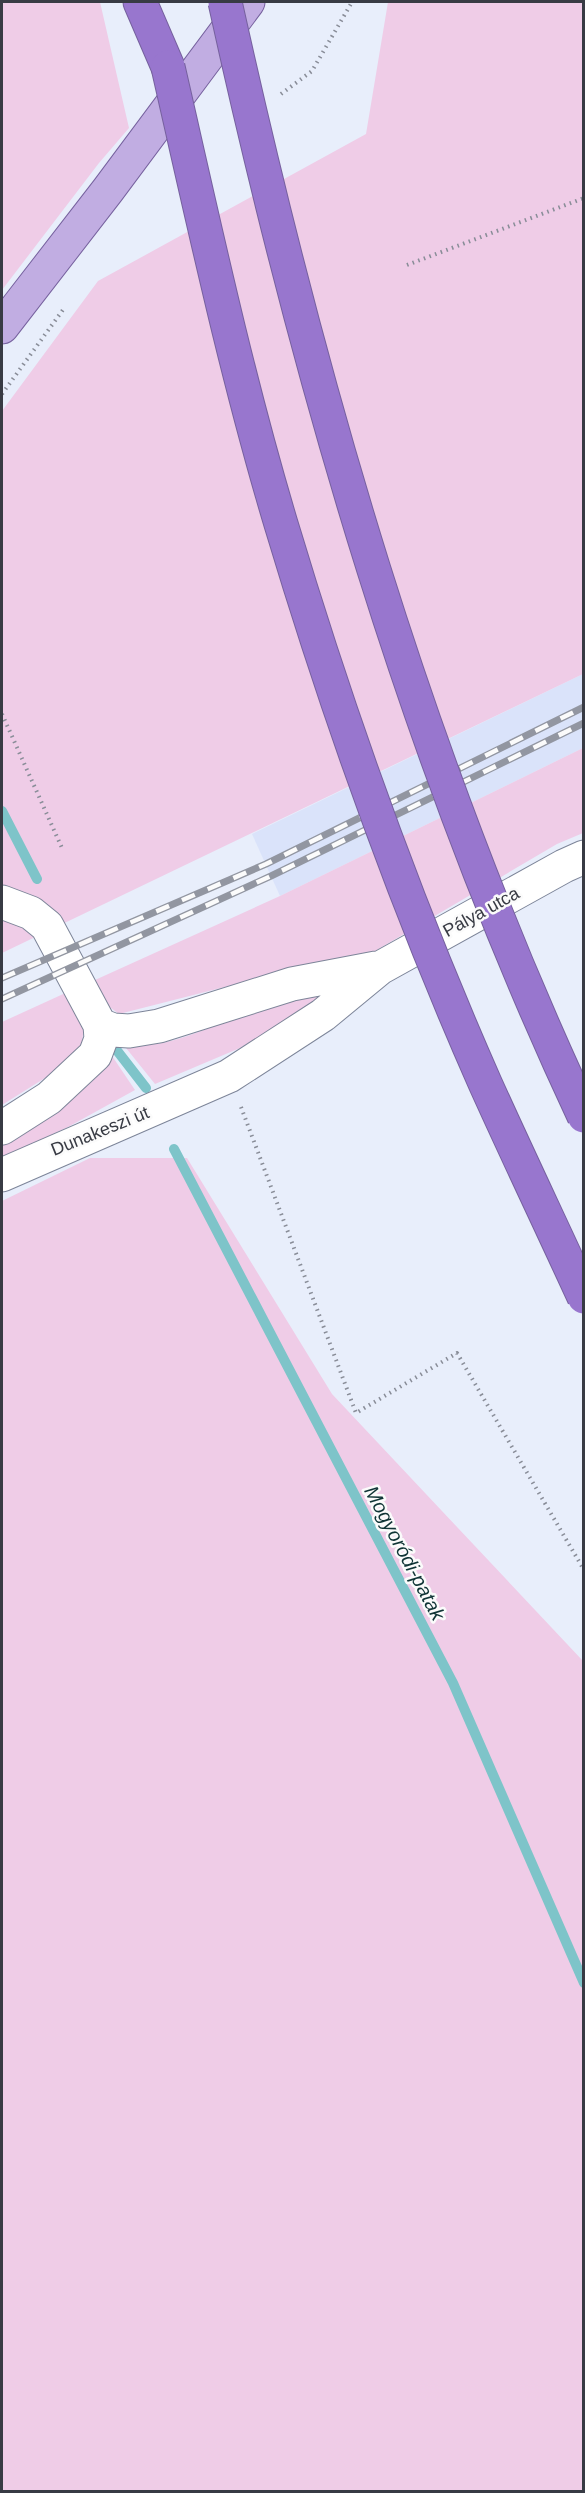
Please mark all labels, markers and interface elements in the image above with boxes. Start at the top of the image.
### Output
street label: Pálya utca [439,882,523,941]
street label: Dunakeszi út [48,1102,152,1160]
water label: Mogyoródi-patak [360,1482,450,1625]

